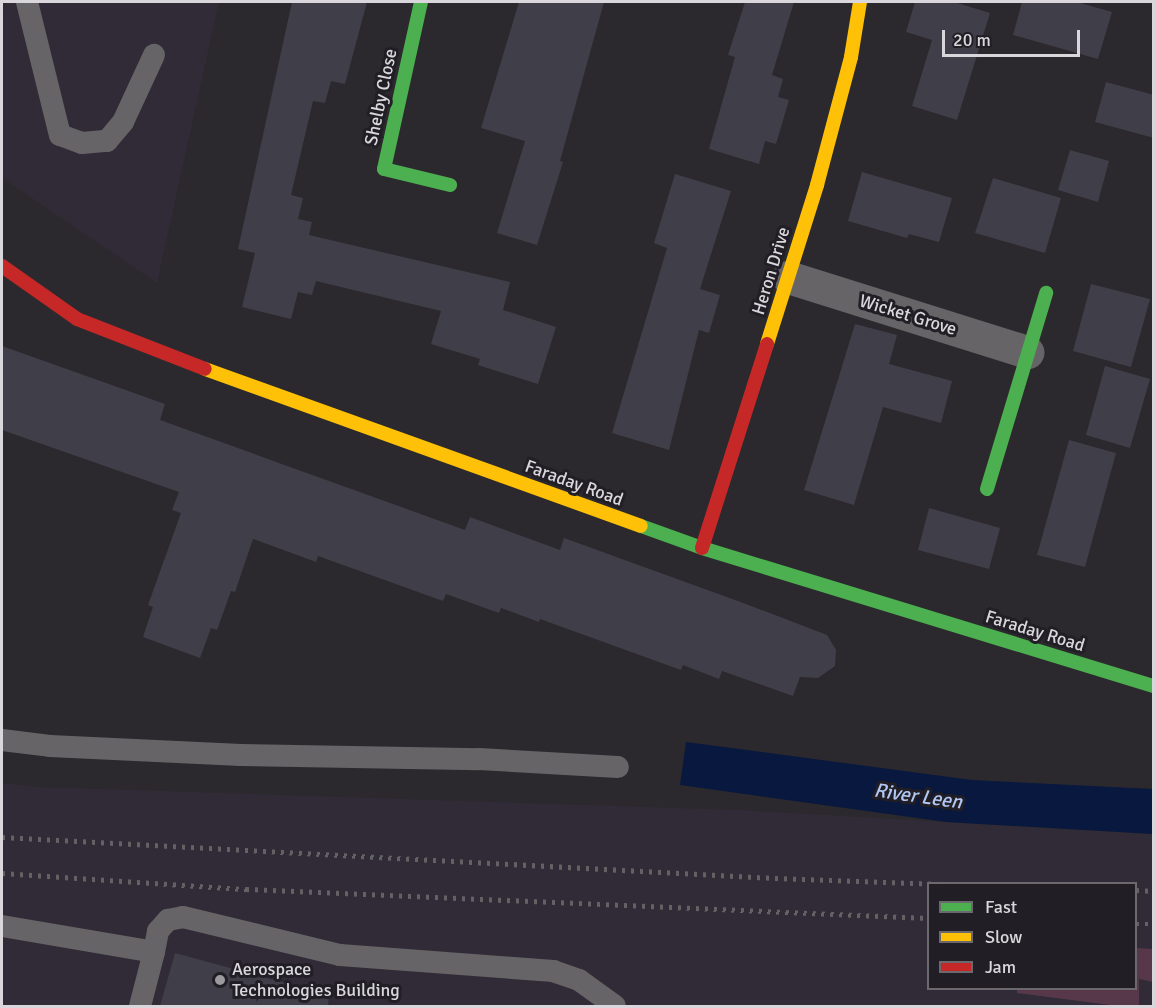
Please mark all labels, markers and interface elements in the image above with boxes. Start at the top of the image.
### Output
scale bar [945,18,1083,56]
text: 20 m [953,29,991,51]
street label: Shelby Close [360,47,402,147]
street label: Heron Drive [747,224,795,318]
street label: Wicket Grove [857,290,959,340]
street label: Faraday Road [522,455,626,511]
street label: Faraday Road [983,606,1087,656]
water label: River Leen [872,778,964,814]
legend [927,882,1137,990]
text: Fast [985,896,1017,918]
text: Slow [985,926,1022,948]
text: Jam [985,956,1016,978]
place label: Aerospace Technologies Building [232,959,400,1002]
marker: Aerospace Technologies Building [213,973,227,987]

